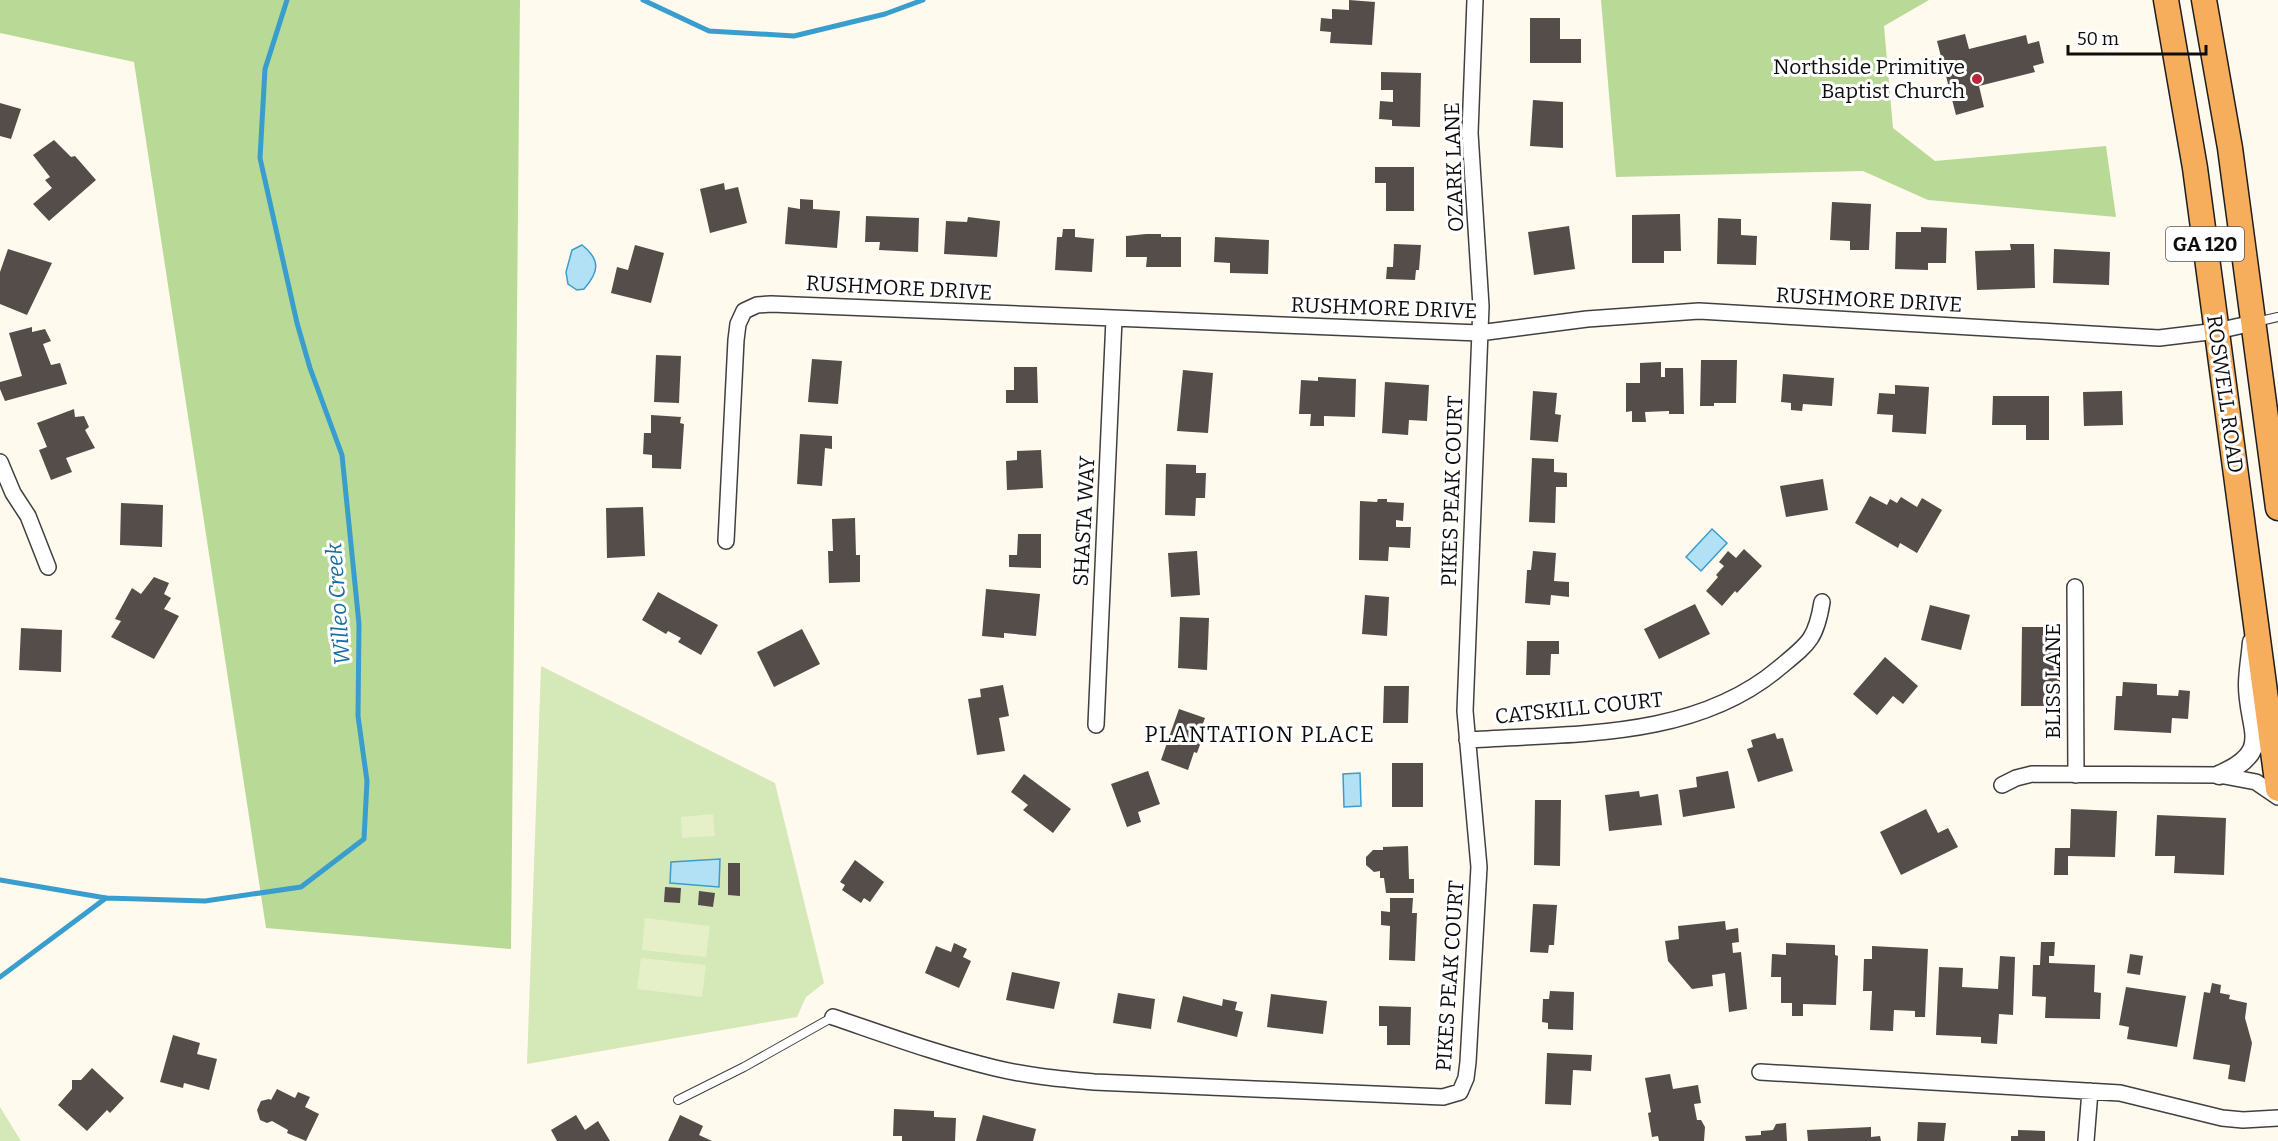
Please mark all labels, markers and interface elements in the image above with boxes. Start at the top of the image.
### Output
scale bar [2068,18,2206,56]
text: 50 m [2077,28,2119,50]
place label: Northside Primitive Baptist Church [1773,54,1965,104]
marker: Northside Primitive Baptist Church [1970,72,1984,86]
street label: OZARK LANE [1439,102,1469,232]
road number: GA 120 [2166,227,2244,261]
street label: RUSHMORE DRIVE [805,270,993,306]
street label: RUSHMORE DRIVE [1775,282,1963,318]
street label: RUSHMORE DRIVE [1290,292,1478,324]
street label: ROSWELL ROAD [2201,313,2249,475]
street label: PIKES PEAK COURT [1436,395,1468,587]
street label: SHASTA WAY [1068,455,1100,587]
water label: Willeo Creek [320,541,356,666]
street label: BLISS LANE [2040,623,2066,739]
street label: CATSKILL COURT [1494,686,1664,730]
district label: PLANTATION PLACE [1145,721,1375,748]
street label: PIKES PEAK COURT [1430,880,1470,1072]

